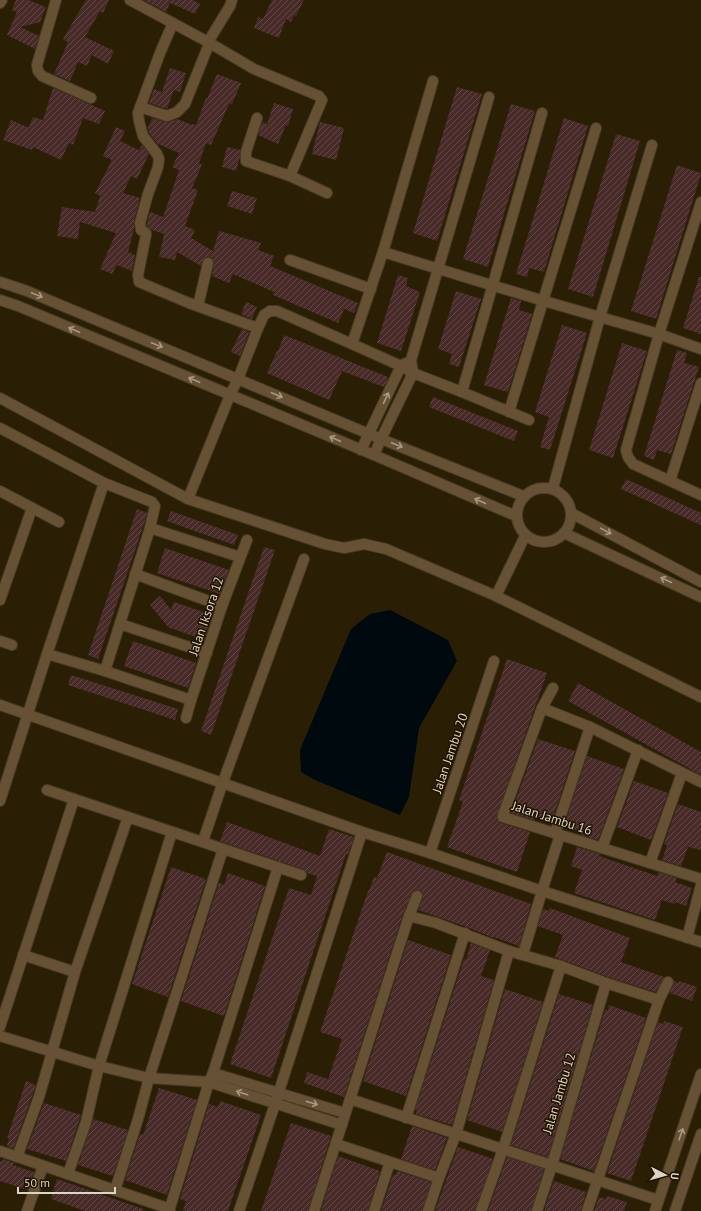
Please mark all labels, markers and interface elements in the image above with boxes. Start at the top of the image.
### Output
one-way arrow [30,292,42,300]
one-way arrow [68,325,80,333]
one-way arrow [150,342,162,349]
one-way arrow [188,376,200,383]
one-way arrow [270,391,282,399]
one-way arrow [383,392,390,404]
one-way arrow [329,435,341,442]
one-way arrow [390,442,402,450]
one-way arrow [475,497,487,504]
one-way arrow [600,528,612,536]
street label: Jalan Iksora 12 [184,574,227,658]
one-way arrow [660,576,672,583]
street label: Jalan Jambu 20 [428,711,472,796]
street label: Jalan Jambu 16 [509,797,594,839]
street label: Jalan Jambu 12 [538,1051,579,1136]
one-way arrow [236,1089,249,1096]
one-way arrow [305,1100,318,1107]
one-way arrow [677,1129,685,1141]
north arrow [645,1155,685,1195]
scale bar [18,1169,115,1195]
text: U [668,1172,682,1180]
text: 50 m [24,1175,50,1190]

